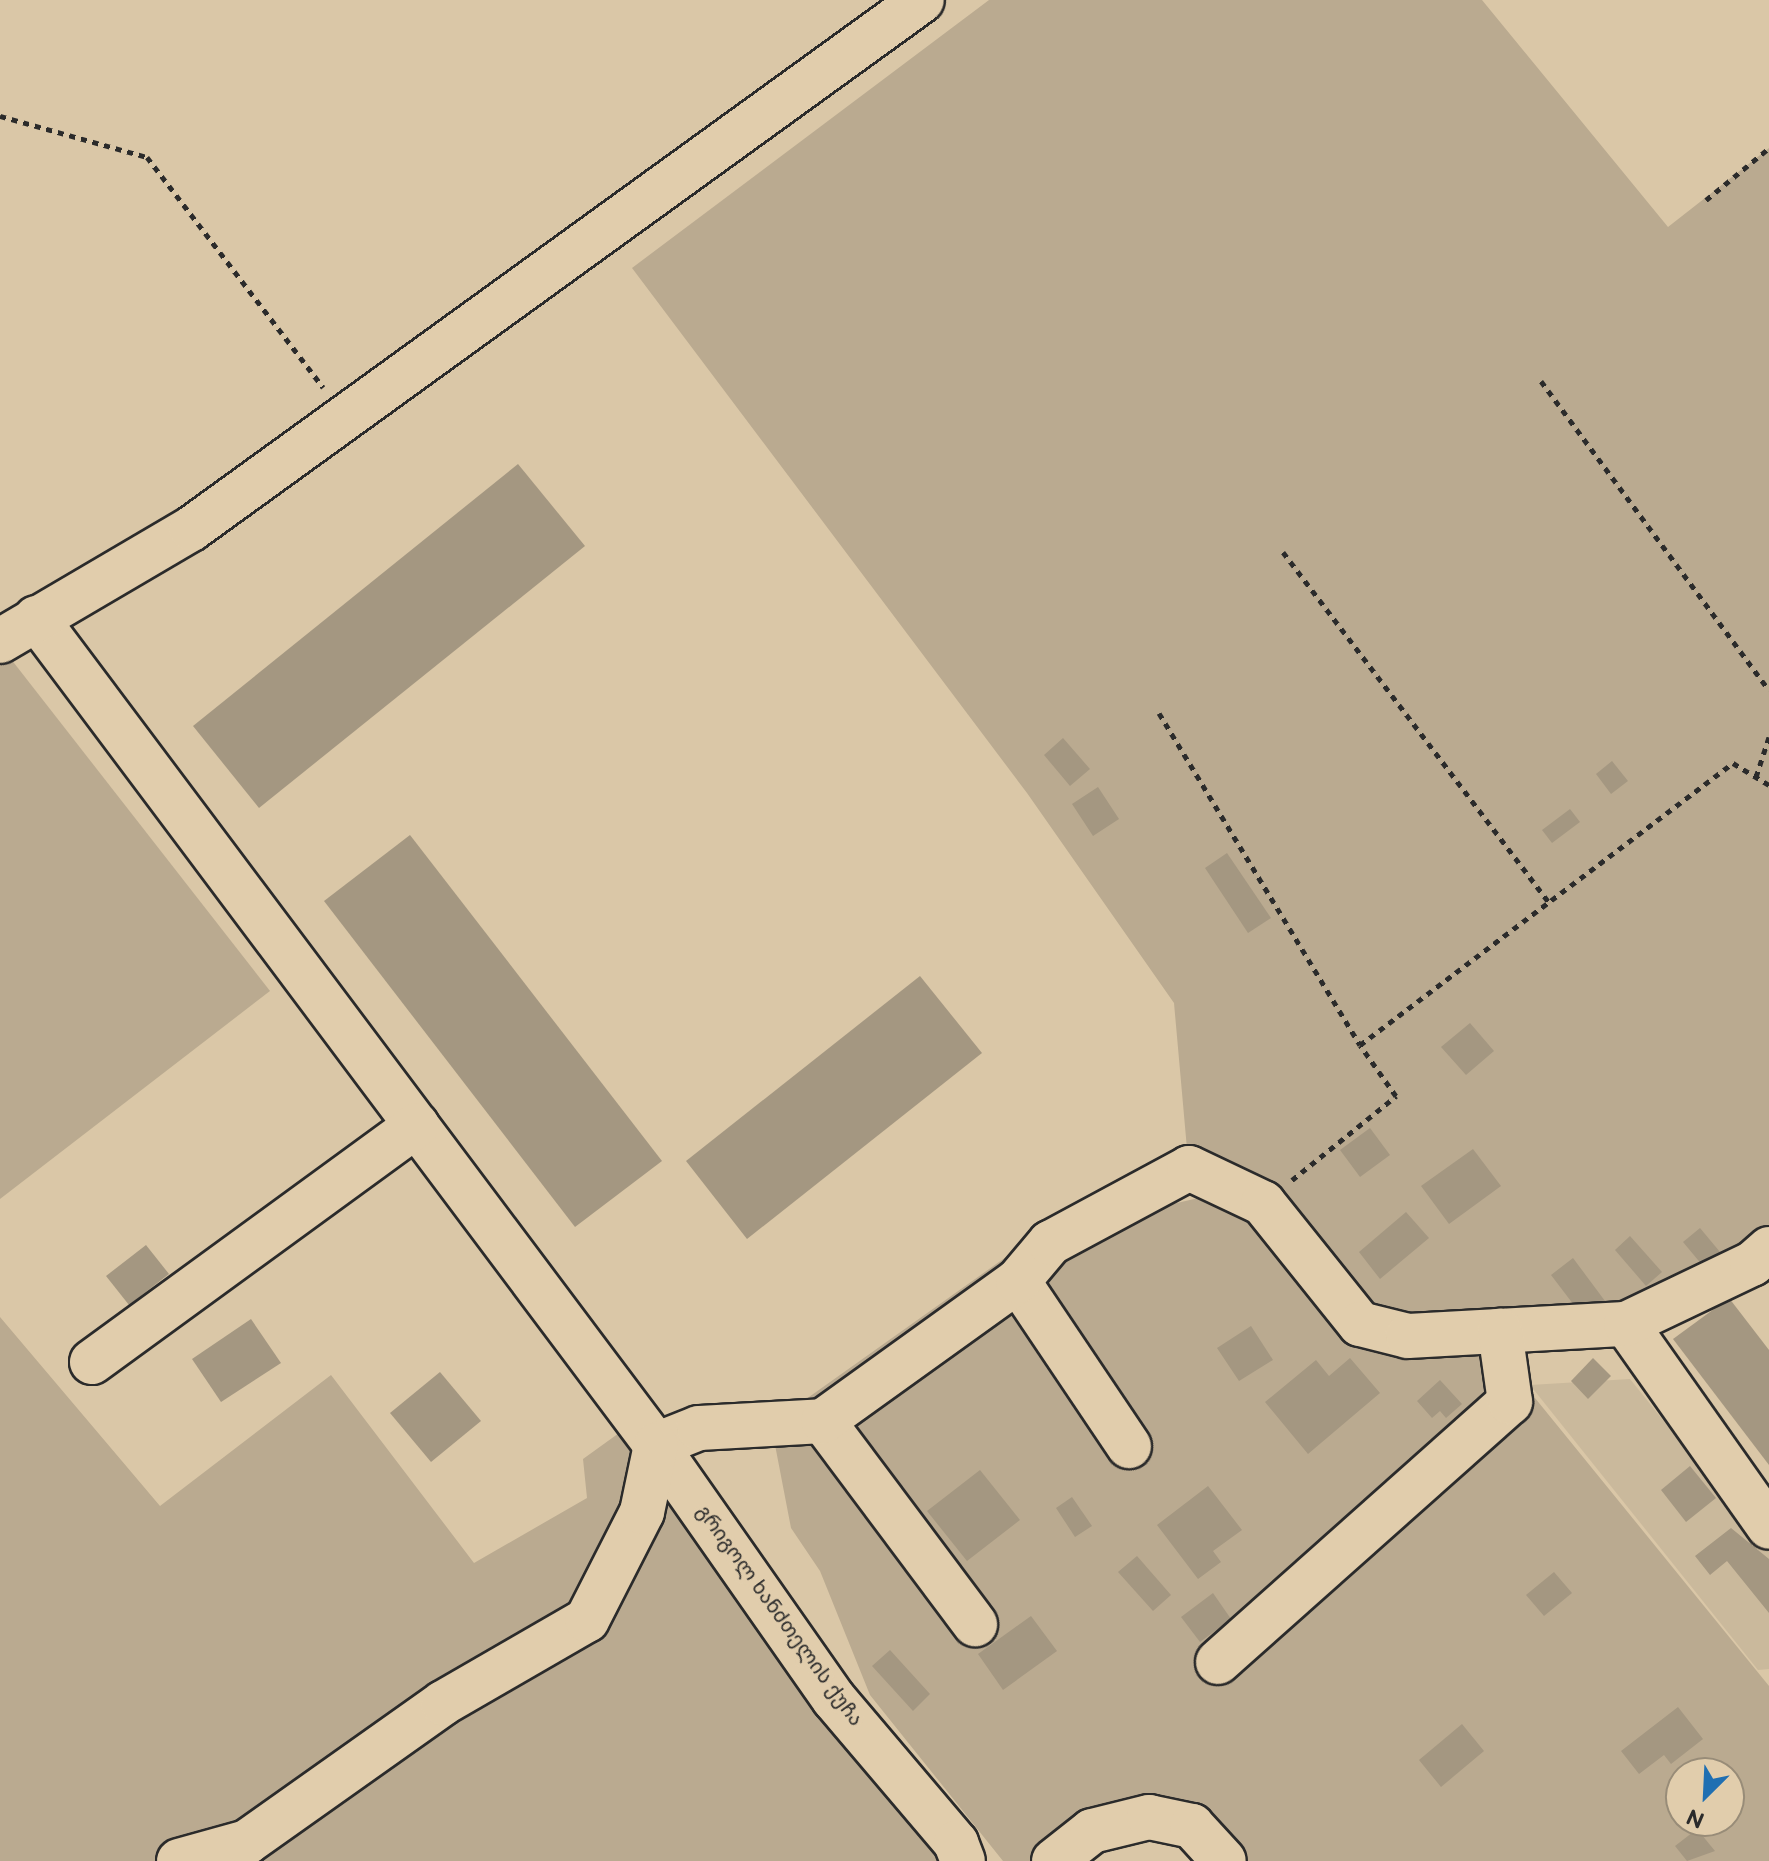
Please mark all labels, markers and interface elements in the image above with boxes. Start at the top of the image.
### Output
street label: გრიგოლ ხანძთელის ქუჩა [691,1501,867,1731]
north arrow [1665,1757,1745,1837]
text: N [1683,1802,1709,1833]

